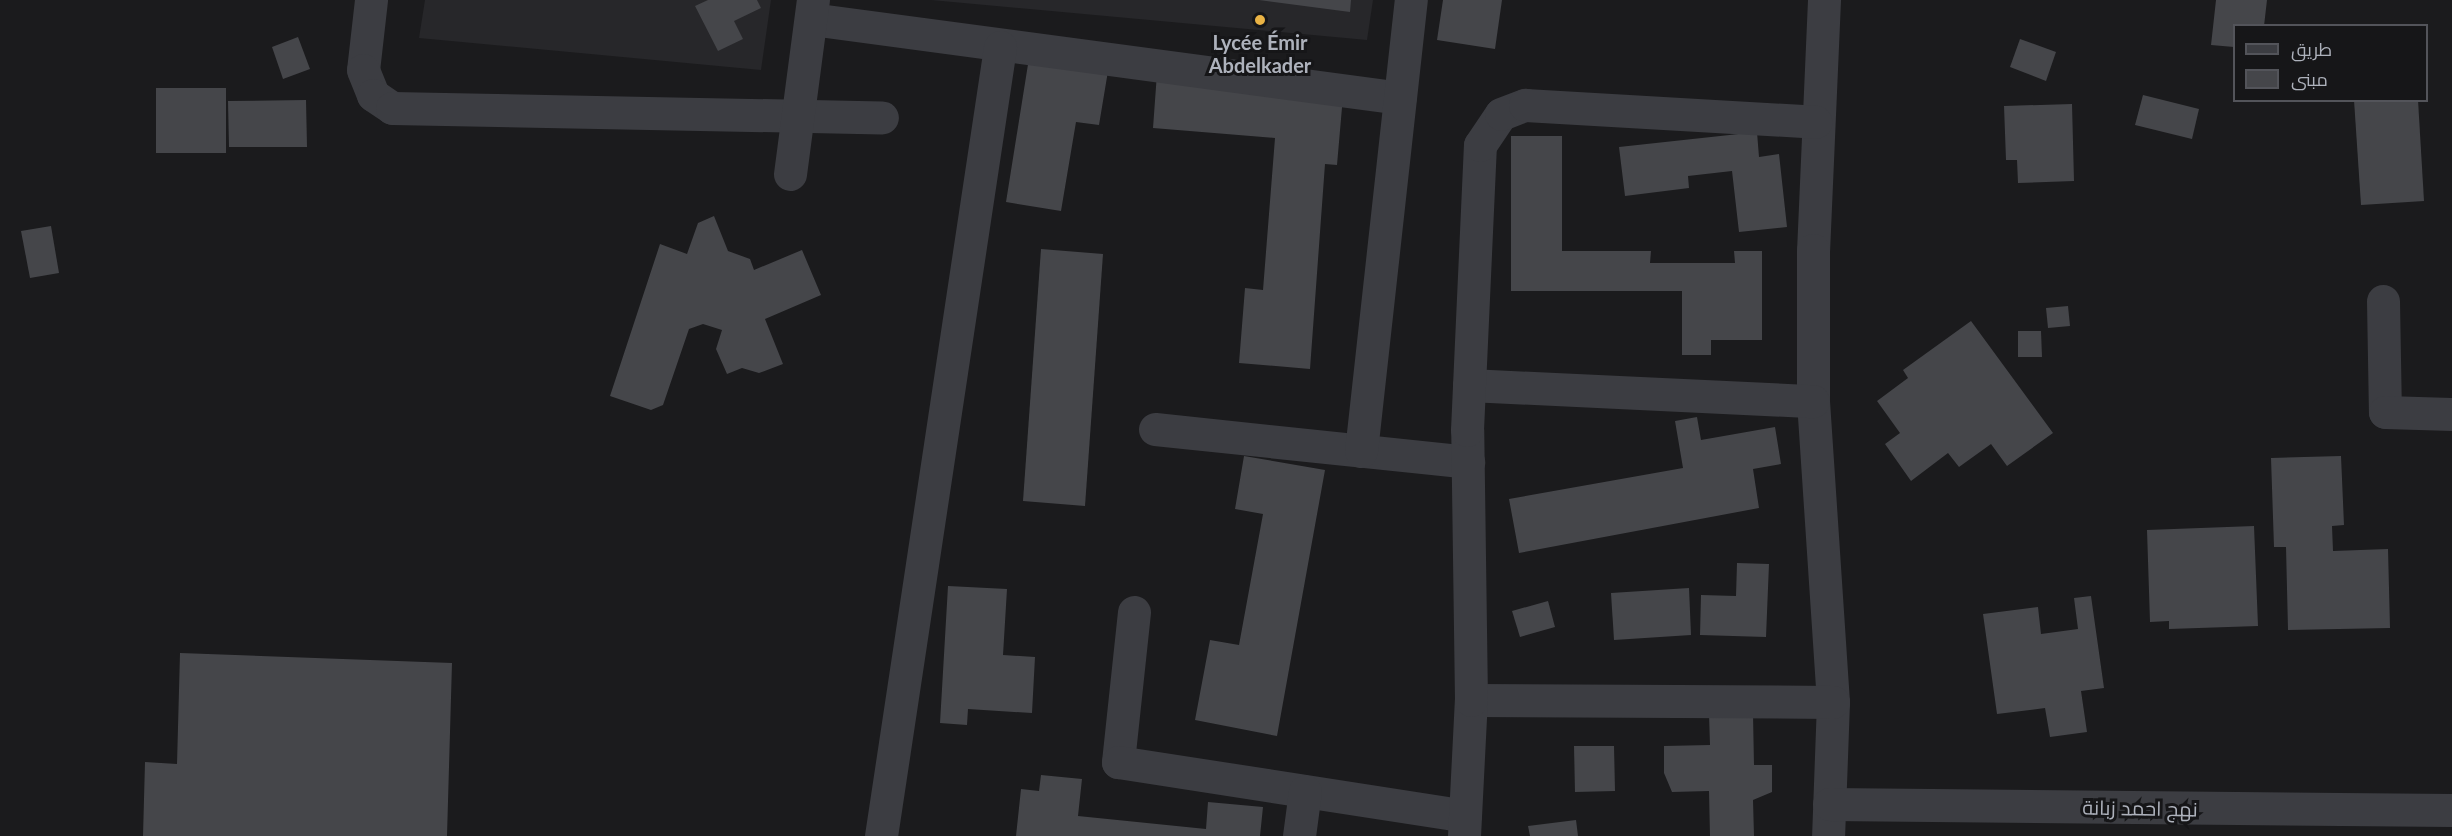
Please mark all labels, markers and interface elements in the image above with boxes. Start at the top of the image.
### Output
marker: Lycée Émir Abdelkader [1253,13,1267,27]
legend [2233,24,2428,102]
place label: Lycée Émir Abdelkader [1209,30,1311,77]
text: طريق [2291,38,2332,60]
text: مبنى [2291,68,2328,90]
street label: نهج احمد زبانة [2082,795,2198,821]

